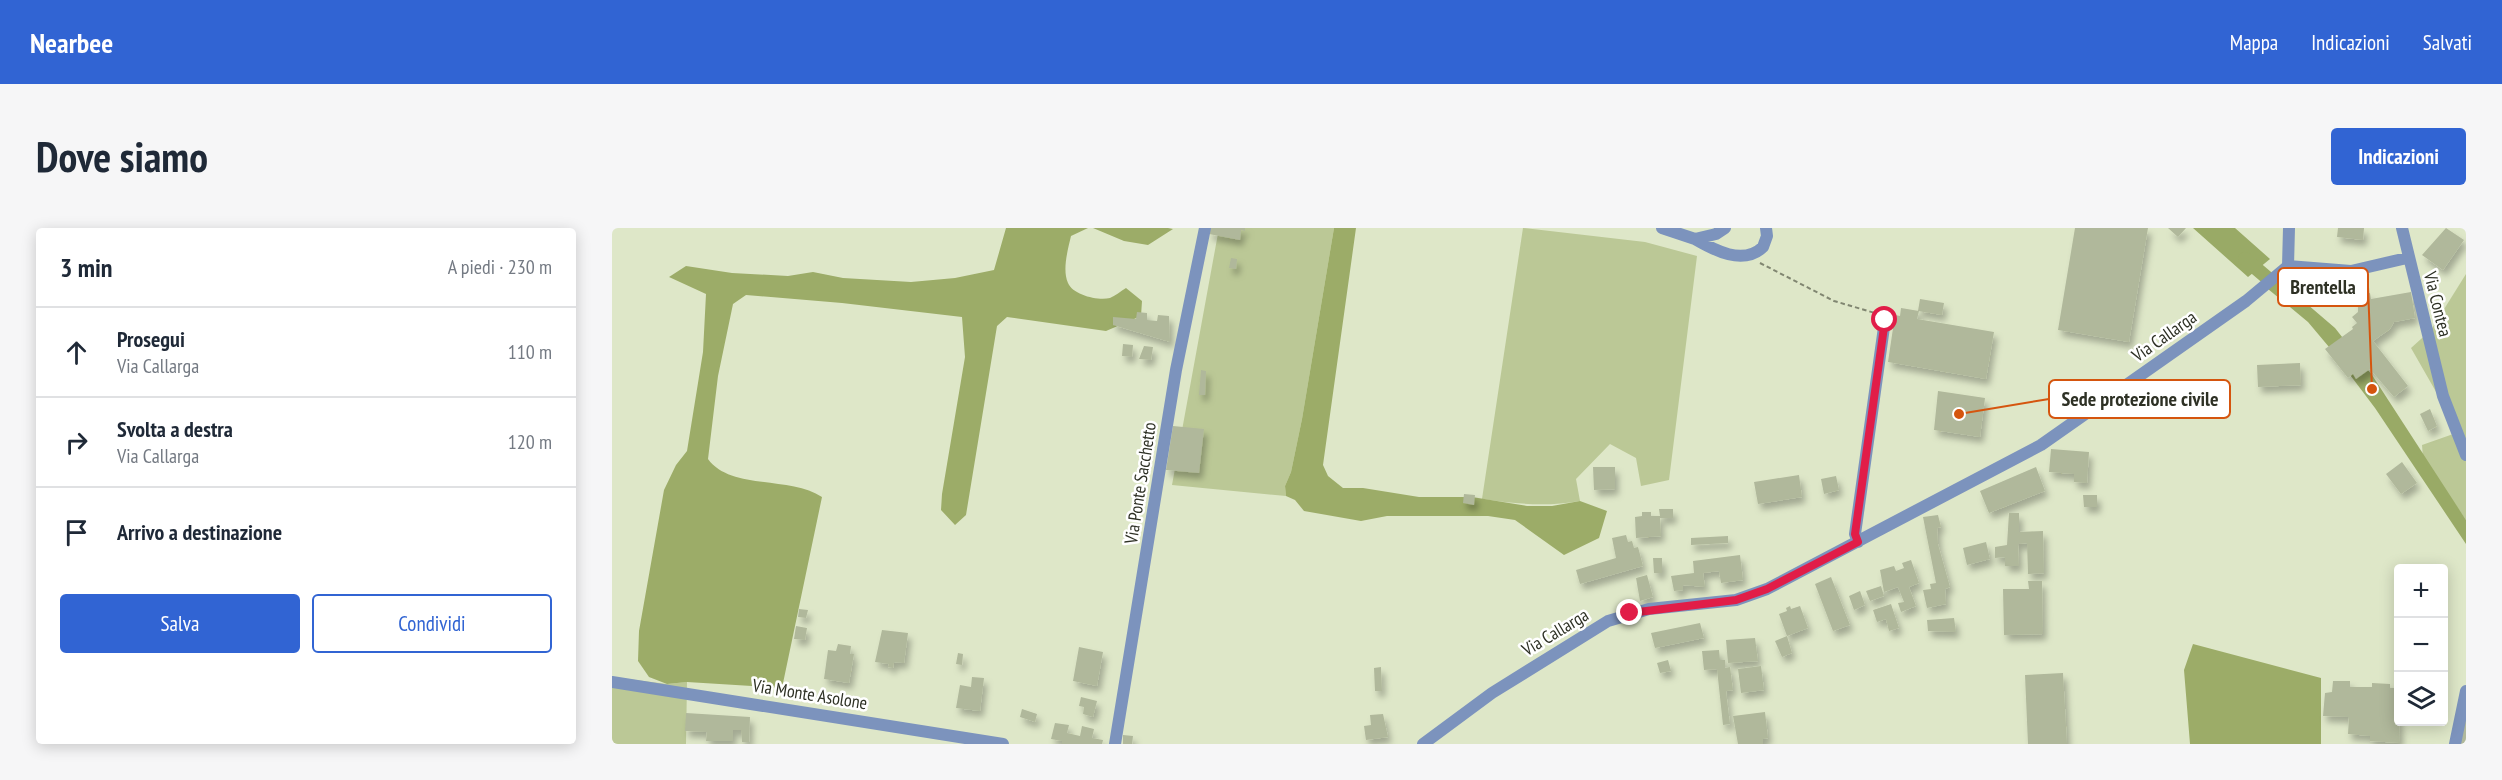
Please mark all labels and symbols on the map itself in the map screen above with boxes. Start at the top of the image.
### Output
callout: Brentella [2278,268,2368,306]
street label: Via Contea [2419,268,2457,339]
text: Brentella [2290,274,2356,300]
street label: Via Callarga [2126,305,2201,367]
route start [1871,306,1897,332]
callout: Sede protezione civile [2049,380,2230,418]
text: Sede protezione civile [2061,386,2219,412]
street label: Via Ponte Sacchetto [1119,420,1161,546]
route end [1616,599,1642,625]
street label: Via Callarga [1517,603,1593,661]
street label: Via Monte Asolone [750,673,869,714]

